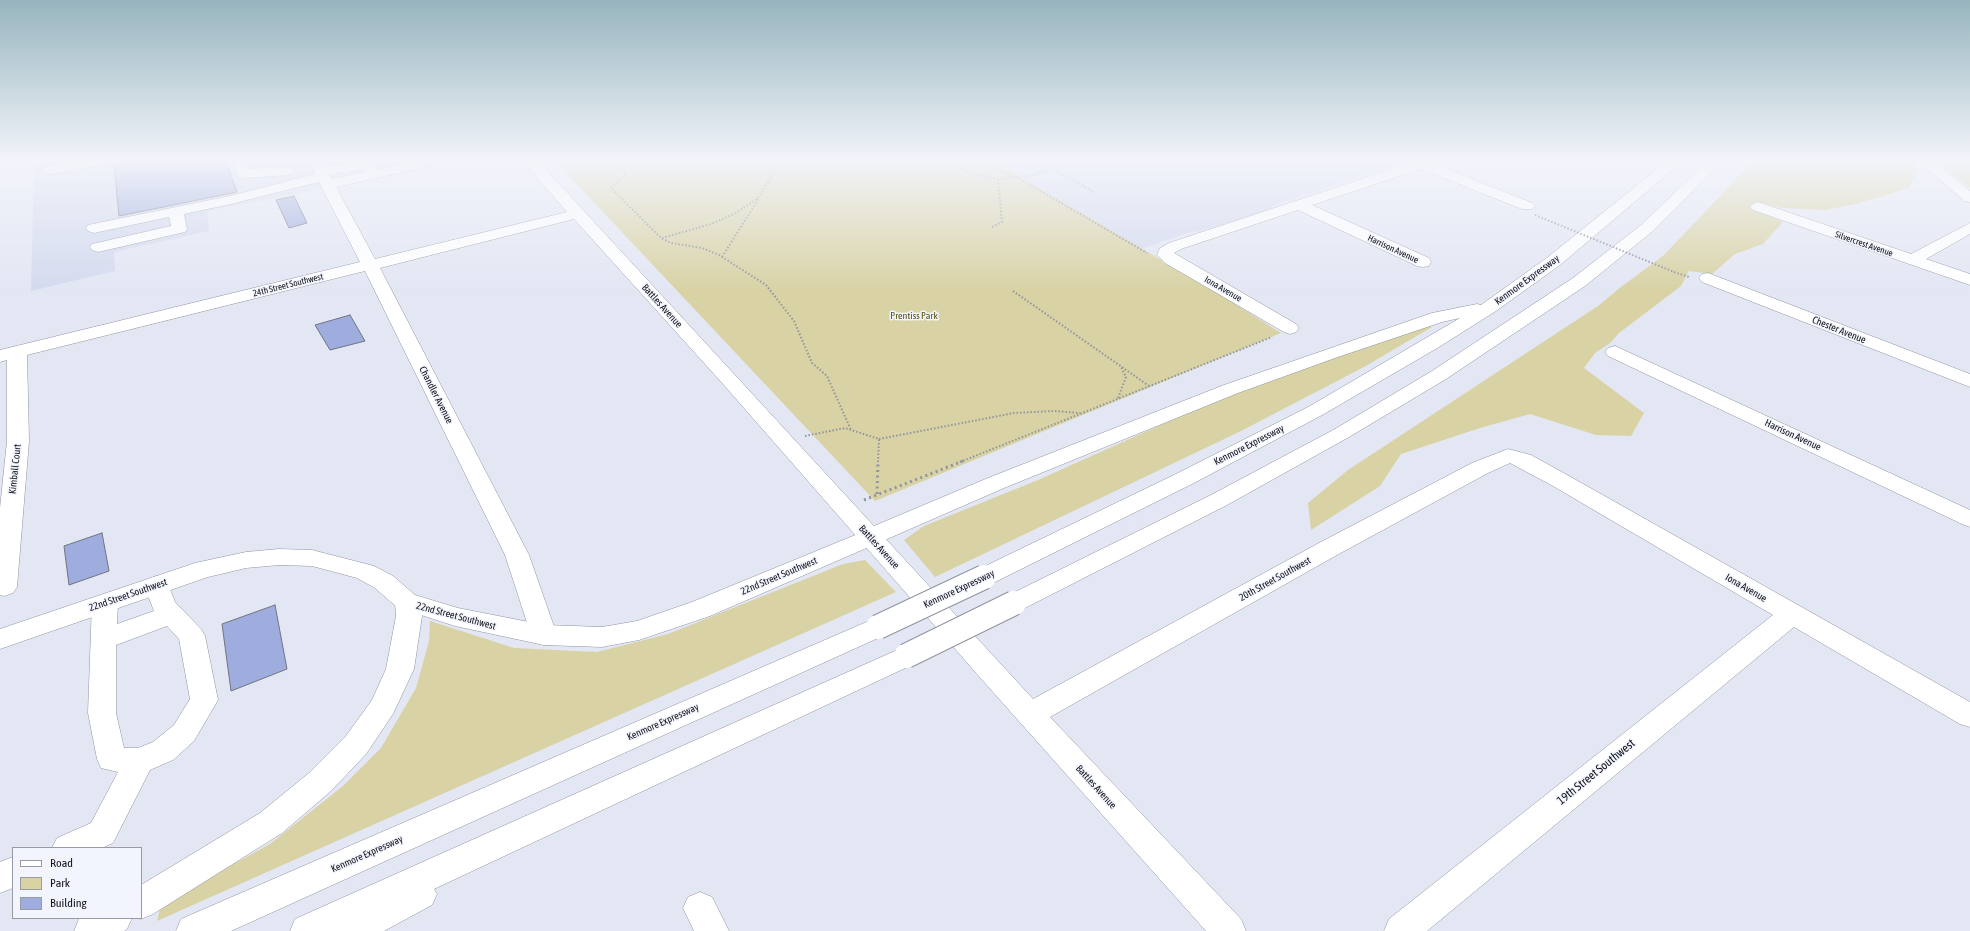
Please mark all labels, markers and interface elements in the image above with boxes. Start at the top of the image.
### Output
street label: Silvercrest Avenue [1834,229,1894,259]
street label: Harrison Avenue [1366,233,1420,265]
street label: Kenmore Expressway [1492,252,1562,308]
street label: 24th Street Southwest [252,271,324,299]
street label: Iona Avenue [1202,274,1244,304]
street label: Battles Avenue [639,282,685,330]
park label: Prentiss Park [890,310,938,322]
street label: Chester Avenue [1810,314,1868,346]
street label: Chandler Avenue [416,364,456,426]
street label: Harrison Avenue [1763,417,1823,453]
street label: Kenmore Expressway [1212,422,1286,468]
street label: Kimball Court [6,443,24,495]
street label: Battles Avenue [856,523,902,571]
street label: 22nd Street Southwest [739,554,819,598]
street label: 20th Street Southwest [1237,554,1313,604]
street label: Kenmore Expressway [922,567,996,611]
street label: Iona Avenue [1723,571,1769,605]
street label: 22nd Street Southwest [87,576,169,614]
street label: 22nd Street Southwest [415,600,497,632]
street label: Kenmore Expressway [625,701,701,743]
street label: 19th Street Southwest [1554,736,1638,808]
street label: Battles Avenue [1073,763,1119,811]
street label: Kenmore Expressway [329,833,405,875]
legend [12,847,142,919]
text: Road [50,856,73,870]
text: Park [50,876,70,890]
text: Building [50,896,87,910]

